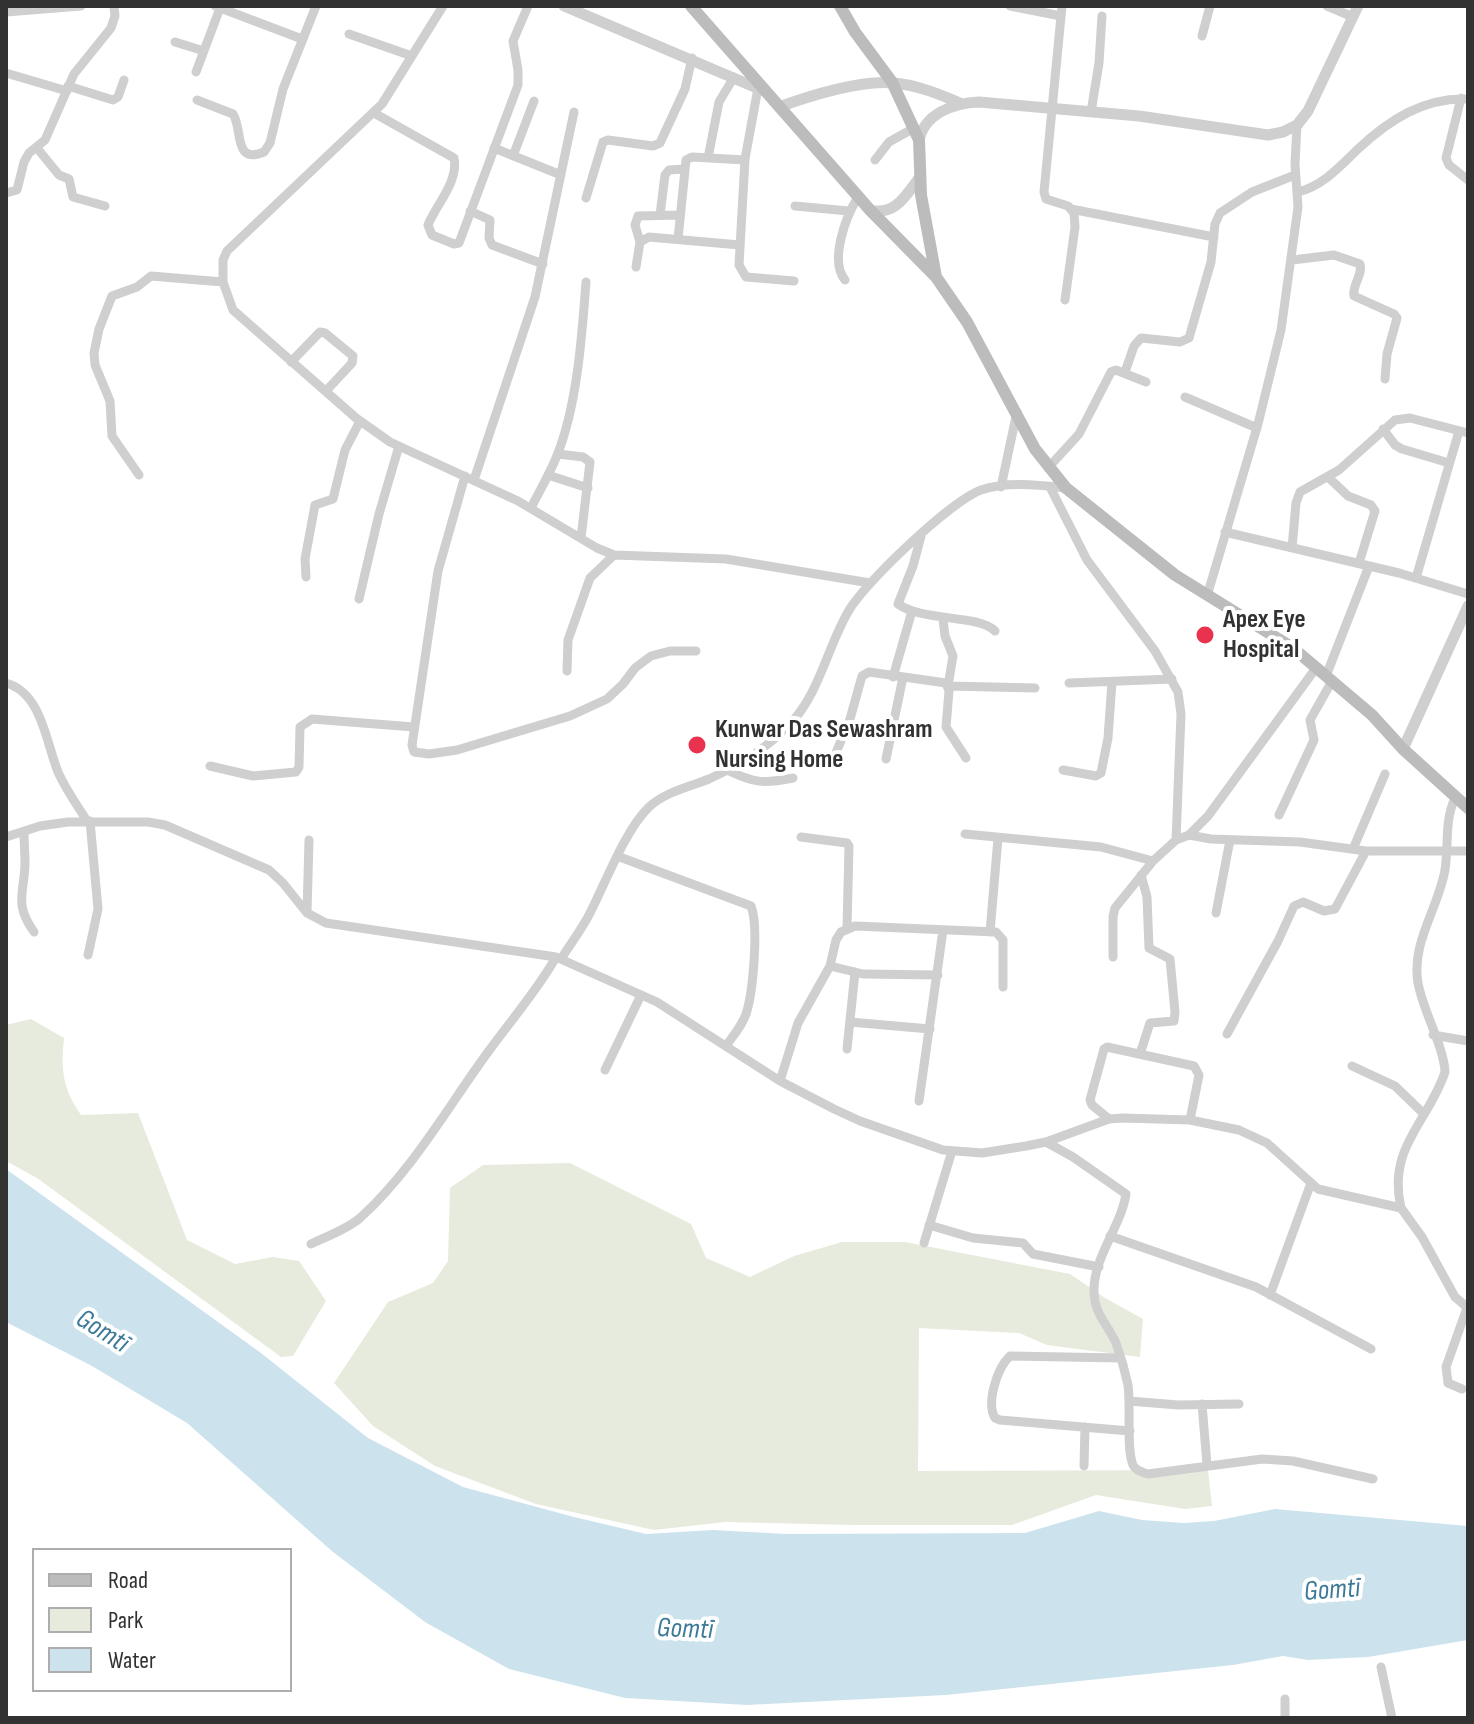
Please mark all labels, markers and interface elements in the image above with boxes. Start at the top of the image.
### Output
place label: Apex Eye Hospital [1223,604,1306,666]
marker: Apex Eye Hospital [1194,624,1216,646]
place label: Kunwar Das Sewashram Nursing Home [715,714,932,776]
marker: Kunwar Das Sewashram Nursing Home [686,734,708,756]
water label: Gomtī [69,1303,135,1361]
legend [32,1548,292,1692]
text: Road [108,1566,148,1595]
water label: Gomtī [1303,1572,1361,1610]
text: Park [108,1606,143,1635]
water label: Gomtī [656,1612,714,1648]
text: Water [108,1646,156,1675]

